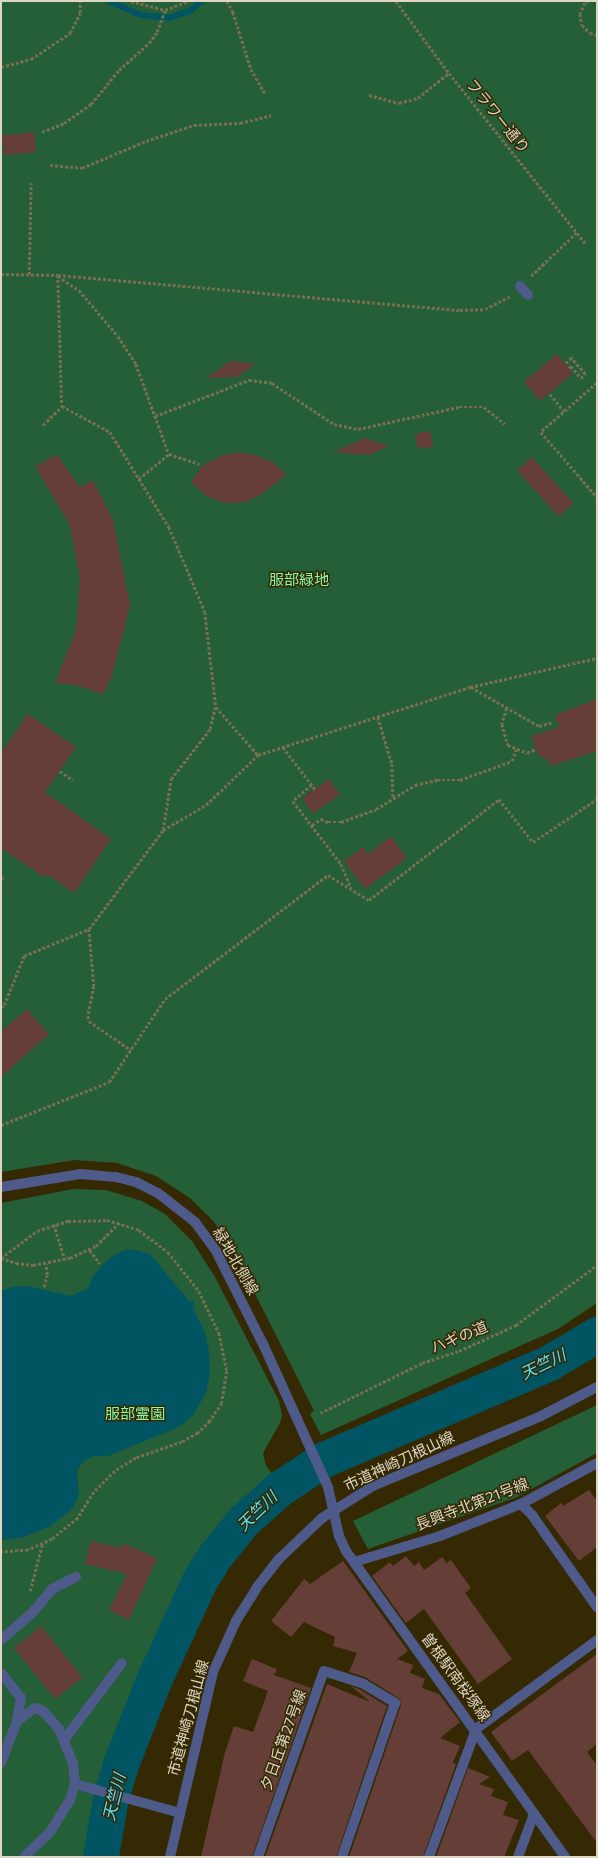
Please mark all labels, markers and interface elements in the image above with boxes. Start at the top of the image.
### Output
street label: フラワー通り [463,75,533,157]
park label: 服部緑地 [269,571,329,589]
street label: 緑地北側線 [209,1224,263,1298]
street label: ハギの道 [428,1317,490,1357]
water label: 天竺川 [517,1345,569,1383]
park label: 服部霊園 [105,1405,165,1423]
street label: 市道神崎刀根山線 [341,1427,457,1495]
street label: 長興寺北第21号線 [413,1474,531,1534]
water label: 天竺川 [233,1487,281,1535]
street label: 曽根駅南桜塚線 [418,1629,494,1725]
street label: 市道神崎刀根山線 [164,1658,212,1778]
street label: 夕日丘第27号線 [256,1687,310,1793]
water label: 天竺川 [99,1771,129,1823]

